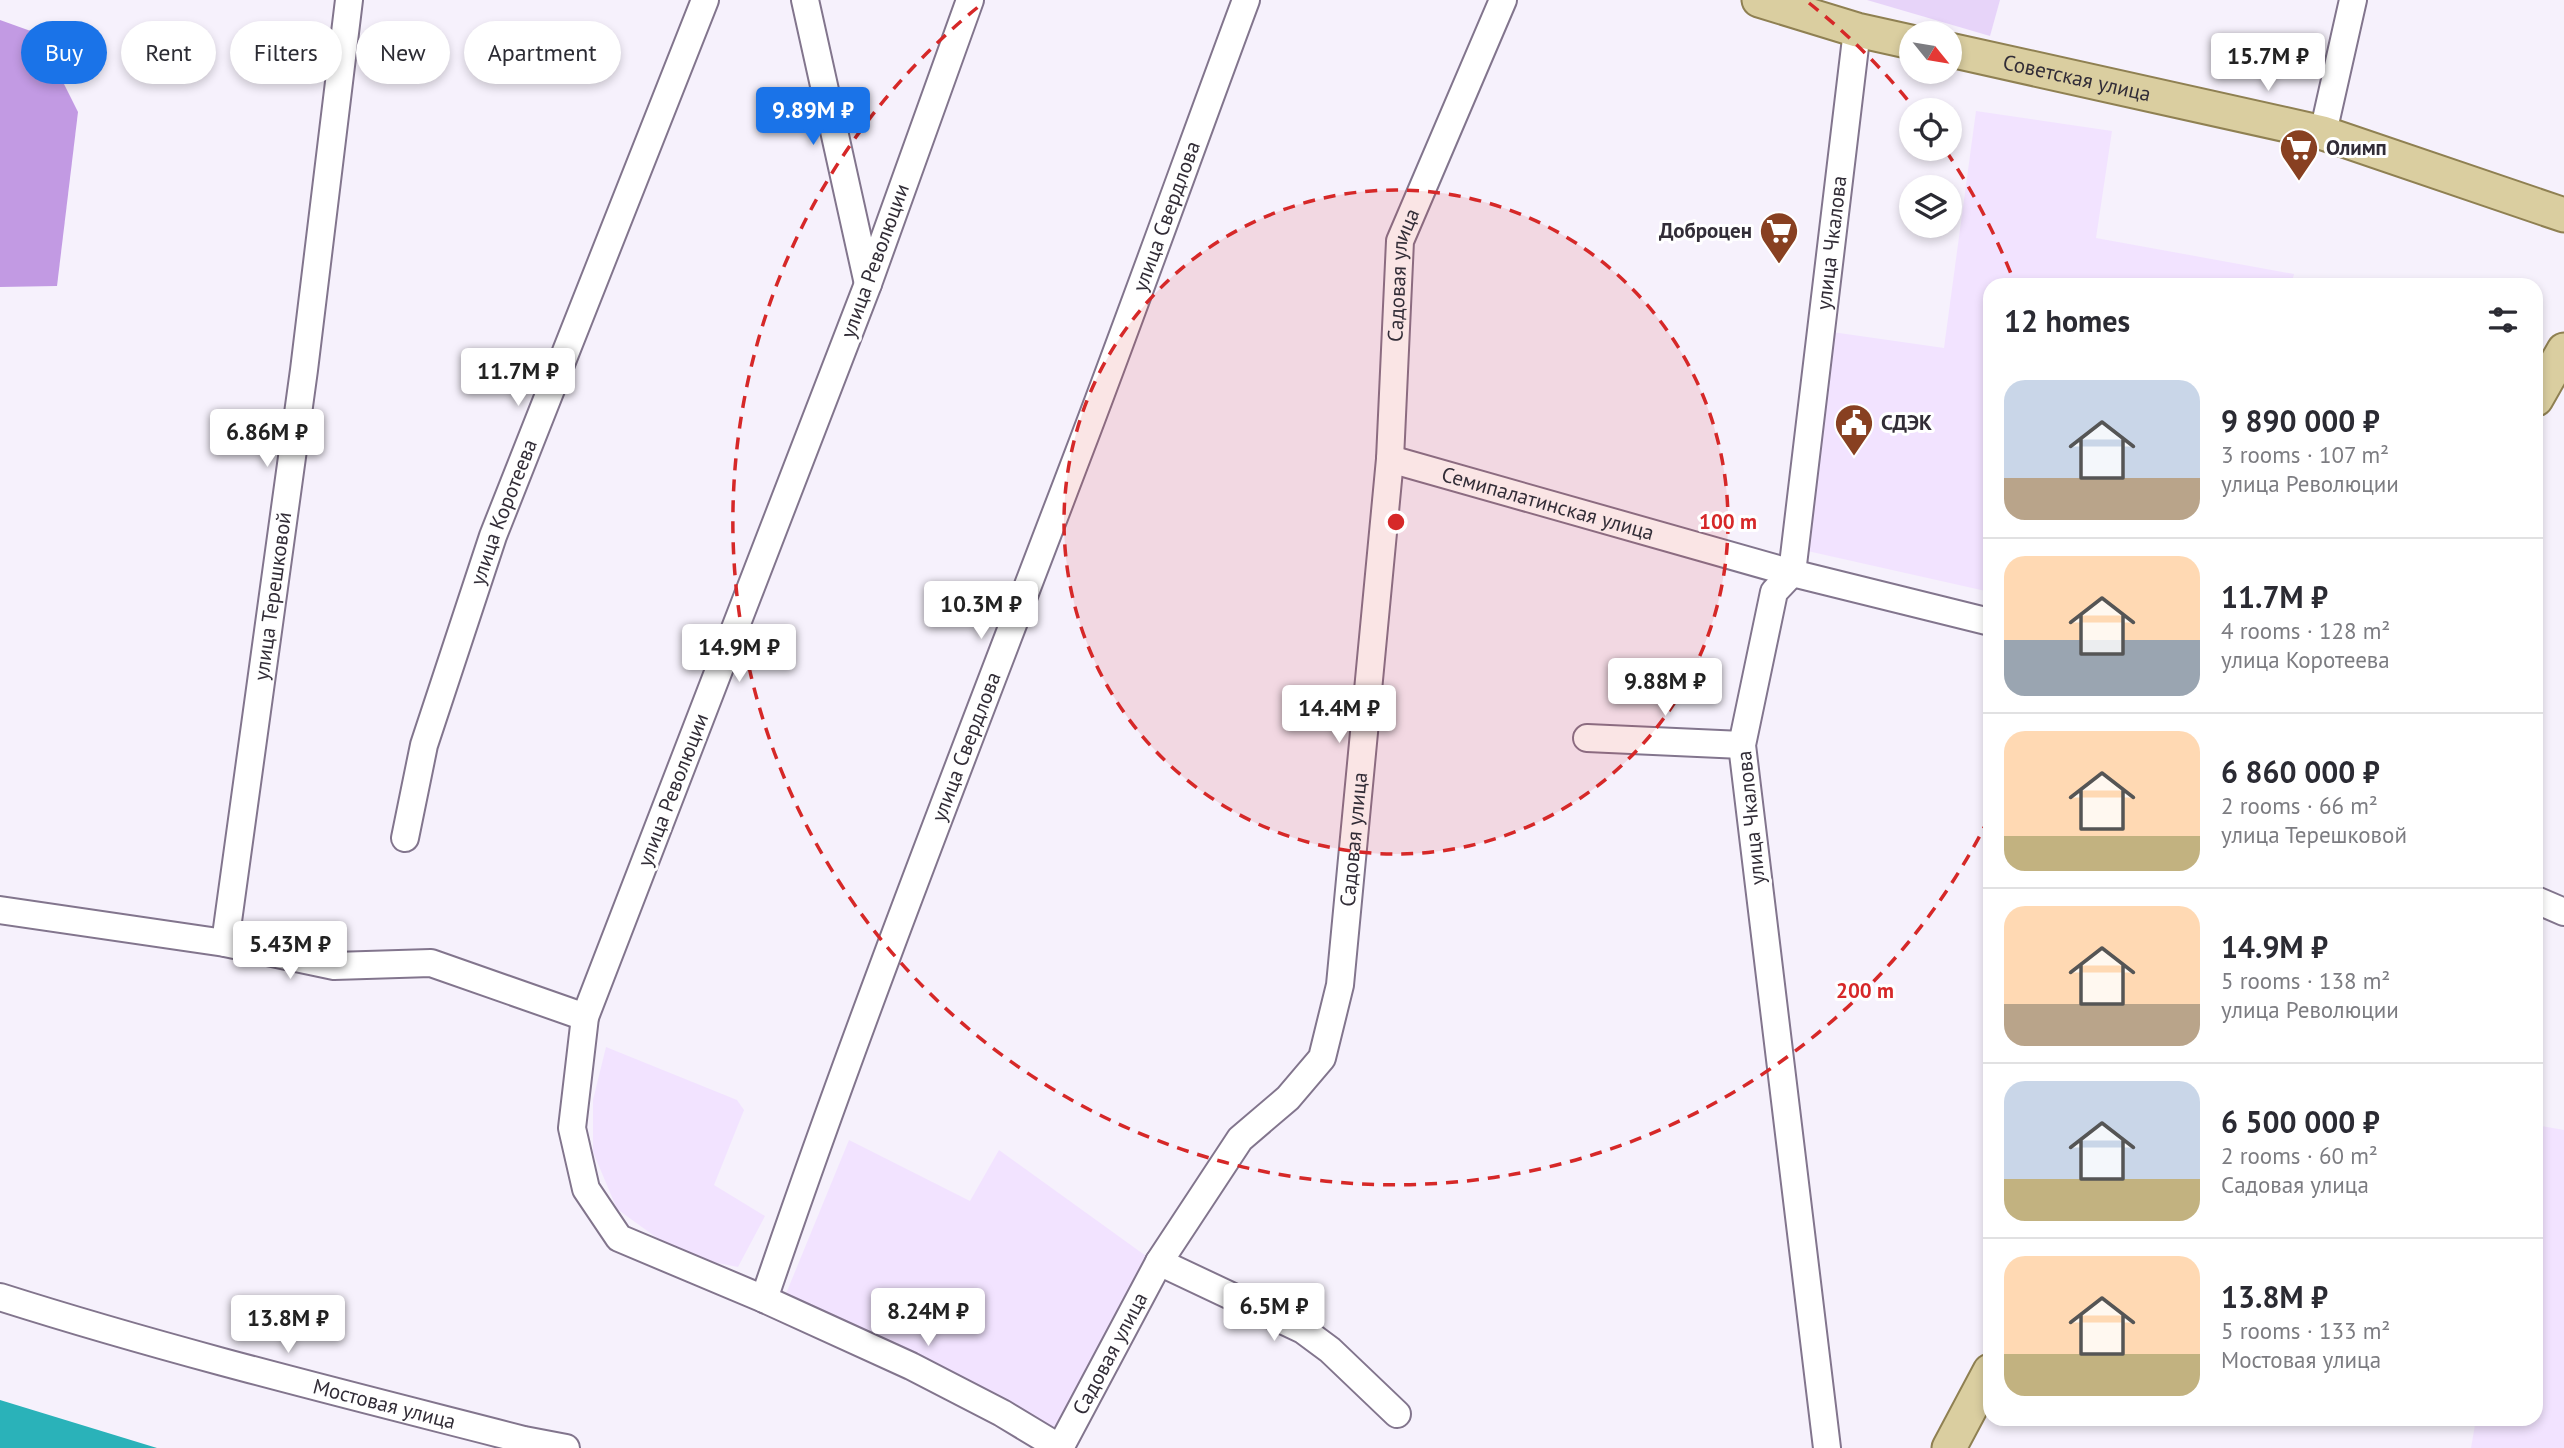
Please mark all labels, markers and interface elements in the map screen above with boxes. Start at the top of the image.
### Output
chip: Buy [21,21,107,84]
chip: Rent [121,21,216,84]
chip: Filters [230,21,342,84]
chip: New [356,21,450,84]
chip: Apartment [464,21,621,84]
north arrow [1899,21,1962,84]
map controls [1899,21,1962,238]
pin: 15.7M ₽ [2203,34,2333,93]
text: 15.7M ₽ [2227,41,2309,70]
street label: Советская улица [2000,48,2154,107]
pin: 9.89M ₽ [748,88,878,147]
text: 9.89M ₽ [772,95,854,124]
button: locate [1899,98,1962,161]
supermarket icon: Олимп [2278,127,2320,182]
place label: Олимп [2326,134,2387,161]
street label: улица Свердлова [1126,137,1206,295]
street label: улица Чкалова [1810,174,1852,312]
button: layers [1899,175,1962,238]
street label: улица Революции [834,180,915,342]
street label: Садовая улица [1381,204,1425,342]
supermarket icon: Доброцен [1758,210,1800,265]
place label: Доброцен [1659,217,1752,244]
text: 12 homes [2004,301,2130,340]
icon: filters [2484,301,2522,339]
pin: 11.7M ₽ [453,348,583,408]
text: 11.7M ₽ [477,356,559,385]
text: 9 890 000 ₽ [2221,401,2380,440]
public building icon: СДЭК [1833,402,1875,457]
icon: home [2060,408,2144,492]
place label: СДЭК [1881,409,1932,436]
pin: 6.86M ₽ [202,410,332,469]
text: 6.86M ₽ [226,417,308,446]
street label: улица Коротеева [464,435,543,589]
text: 3 rooms · 107 m² [2221,440,2389,469]
street label: Семипалатинская улица [1438,460,1657,546]
text: улица Революции [2221,469,2399,498]
text: 100 m [1699,508,1757,535]
street label: улица Терешковой [247,510,297,682]
centre of rings [1384,510,1408,534]
text: 11.7M ₽ [2221,577,2328,616]
pin: 10.3M ₽ [916,582,1046,641]
icon: home [2060,584,2144,668]
text: 10.3M ₽ [940,589,1022,618]
text: 4 rooms · 128 m² [2221,616,2390,645]
pin: 14.9M ₽ [674,624,804,684]
text: 14.9M ₽ [698,632,780,661]
text: улица Коротеева [2221,645,2390,674]
pin: 9.88M ₽ [1600,658,1730,718]
text: 9.88M ₽ [1624,666,1706,695]
street label: улица Свердлова [925,668,1007,825]
pin: 14.4M ₽ [1274,686,1404,745]
text: 14.4M ₽ [1298,693,1380,722]
street label: улица Революции [631,709,714,870]
street label: улица Чкалова [1730,750,1771,887]
text: 6 860 000 ₽ [2221,752,2380,791]
icon: home [2060,759,2144,843]
street label: Садовая улица [1334,771,1373,908]
text: 2 rooms · 66 m² [2221,791,2378,820]
text: улица Терешковой [2221,820,2407,849]
pin: 5.43M ₽ [225,922,355,981]
text: 14.9M ₽ [2221,927,2328,966]
text: 5.43M ₽ [249,929,331,958]
icon: home [2060,934,2144,1018]
text: 5 rooms · 138 m² [2221,966,2390,995]
text: 200 m [1836,977,1894,1004]
text: улица Революции [2221,995,2399,1024]
text: 6 500 000 ₽ [2221,1102,2380,1141]
icon: home [2060,1109,2144,1193]
text: 2 rooms · 60 m² [2221,1141,2378,1170]
text: Садовая улица [2221,1170,2369,1199]
text: 13.8M ₽ [2221,1277,2328,1316]
pin: 6.5M ₽ [1217,1284,1331,1343]
icon: home [2060,1284,2144,1368]
street label: Садовая улица [1066,1287,1153,1419]
pin: 8.24M ₽ [863,1288,993,1348]
text: 6.5M ₽ [1239,1291,1309,1320]
pin: 13.8M ₽ [223,1296,353,1355]
text: 8.24M ₽ [887,1296,969,1325]
text: 13.8M ₽ [247,1303,329,1332]
text: 5 rooms · 133 m² [2221,1316,2390,1345]
text: Мостовая улица [2221,1345,2381,1374]
street label: Мостовая улица [310,1372,459,1435]

